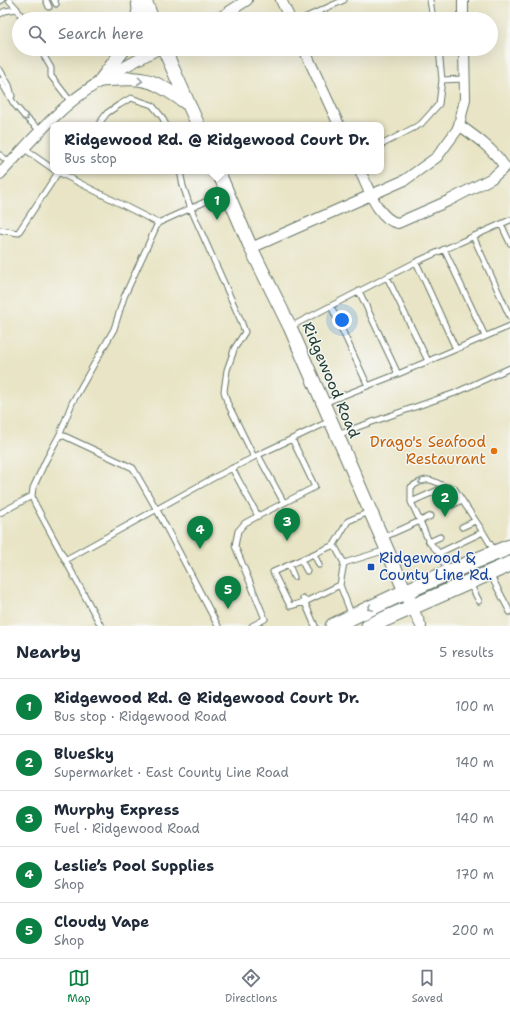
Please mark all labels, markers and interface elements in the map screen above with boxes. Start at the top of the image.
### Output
search box [12,12,498,56]
icon: search [26,23,48,45]
text: Search here [58,24,144,44]
one-way arrow [137,76,143,85]
one-way arrow [21,113,29,121]
popup [50,122,384,174]
text: Ridgewood Rd. @ Ridgewood Court Dr. [64,130,370,150]
text: Bus stop [64,150,117,167]
pin: 1 [204,187,230,220]
your location [332,310,352,330]
street label: Ridgewood Road [297,319,365,442]
place label: Drago's Seafood Restaurant [370,432,486,469]
marker: Drago's Seafood Restaurant [489,446,499,456]
one-way arrow [418,477,425,485]
pin: 2 [432,484,458,517]
pin: 3 [274,508,300,541]
pin: 4 [187,516,213,549]
place label: Ridgewood & County Line Rd. [379,548,492,585]
marker: Ridgewood & County Line Rd. [366,562,376,572]
pin: 5 [215,576,241,609]
one-way arrow [367,603,375,611]
text: Nearby [16,641,81,663]
text: 5 results [439,644,494,661]
text: Ridgewood Rd. @ Ridgewood Court Dr. [54,688,359,708]
text: 1 [26,698,32,715]
text: 100 m [455,698,494,715]
text: Bus stop · Ridgewood Road [54,708,227,725]
text: BlueSky [54,744,114,764]
text: 2 [24,754,34,771]
text: 140 m [455,754,494,771]
text: Supermarket · East County Line Road [54,764,289,781]
text: Murphy Express [54,800,180,820]
text: 3 [24,810,34,827]
text: 140 m [455,810,494,827]
text: Fuel · Ridgewood Road [54,820,200,837]
text: Leslie’s Pool Supplies [54,856,214,876]
text: 4 [24,866,34,883]
text: 170 m [456,866,494,883]
text: Shop [54,876,84,893]
text: Cloudy Vape [54,912,149,932]
text: 5 [25,922,33,939]
text: 200 m [452,922,494,939]
text: Shop [54,932,84,949]
tab: Map [67,967,91,1006]
tab: Directions [225,967,277,1006]
tab: Saved [412,967,443,1006]

